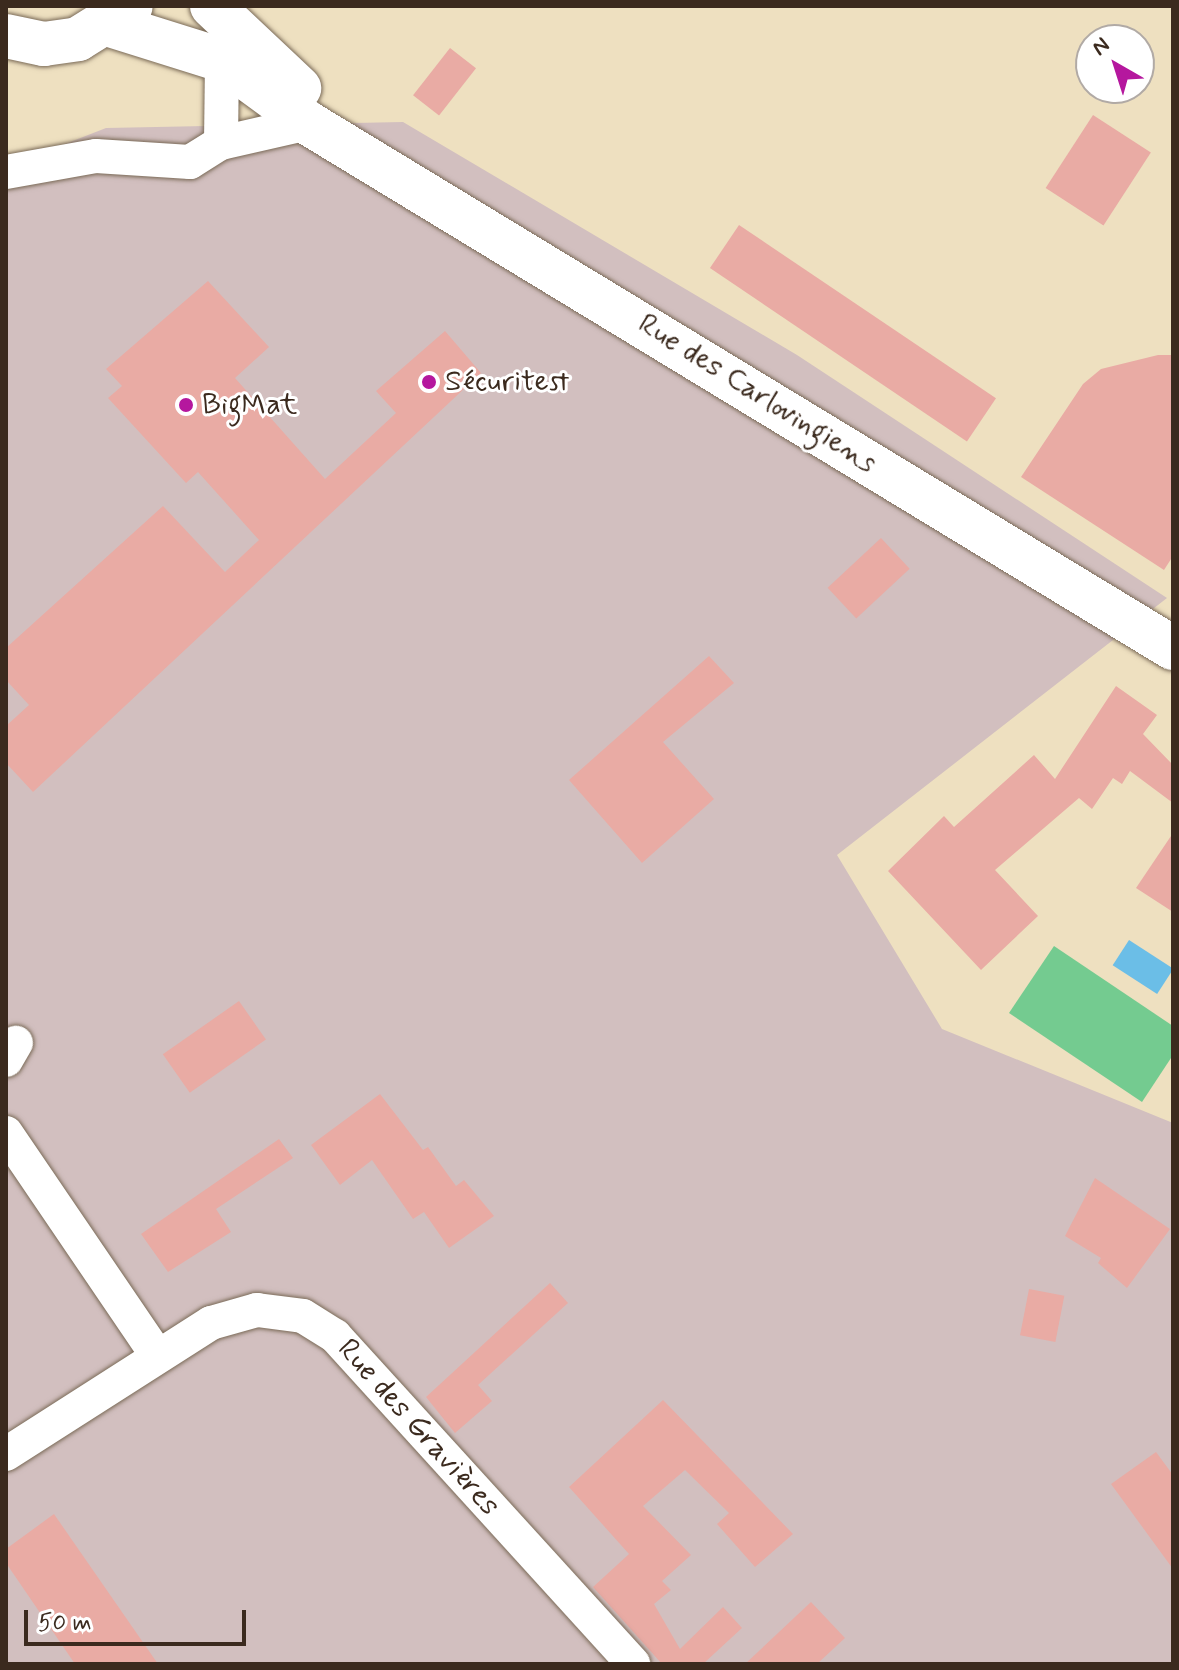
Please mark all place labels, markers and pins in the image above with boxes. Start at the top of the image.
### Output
place label: Sécuritest [445,364,569,400]
marker: Sécuritest [420,373,438,391]
place label: BigMat [202,387,297,423]
marker: BigMat [177,396,195,414]

